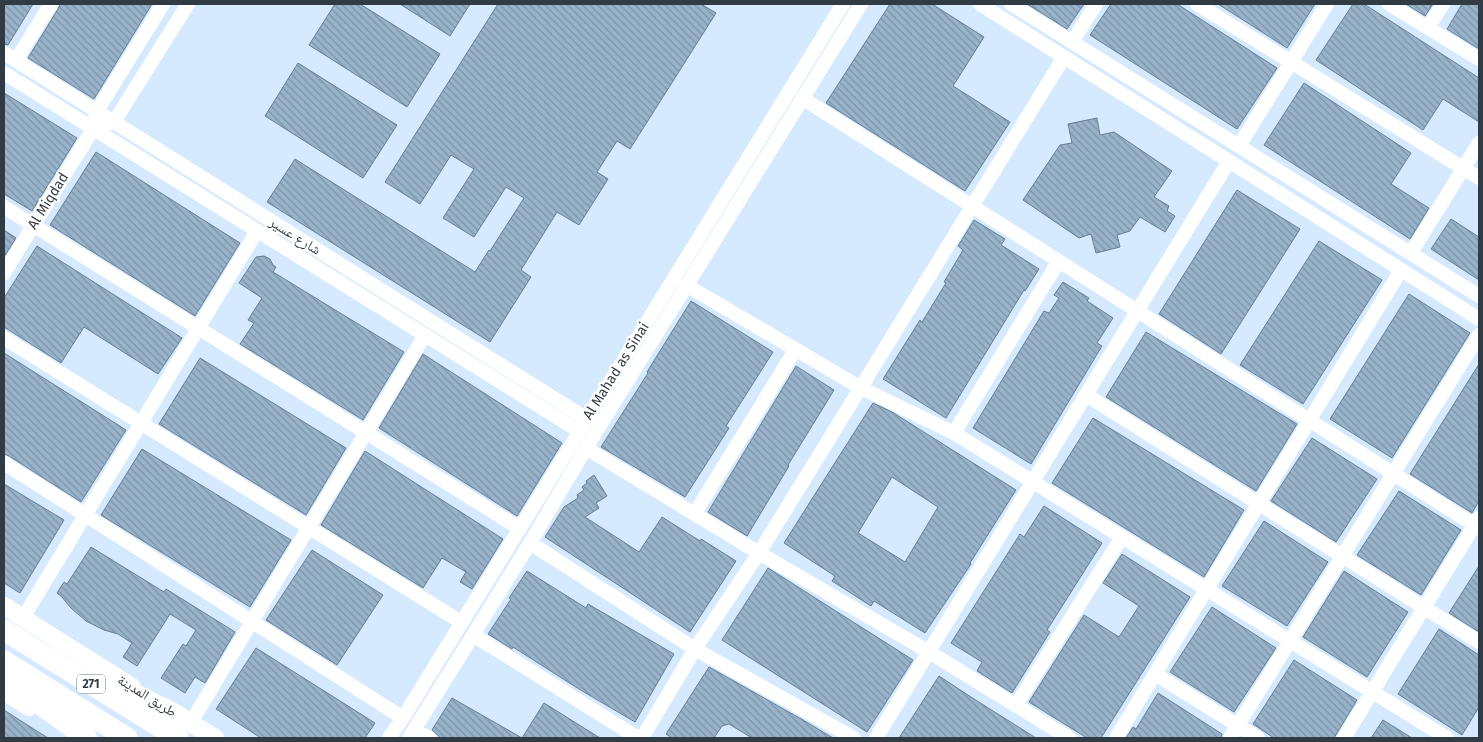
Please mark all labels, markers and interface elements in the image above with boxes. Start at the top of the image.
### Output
street label: Al Miqdad [24,170,72,232]
street label: شارع عسير [265,213,324,259]
street label: Al Mahad as Sinai [579,319,653,423]
street label: طريق المدينة [114,671,180,722]
road number: 271 [77,674,105,694]

